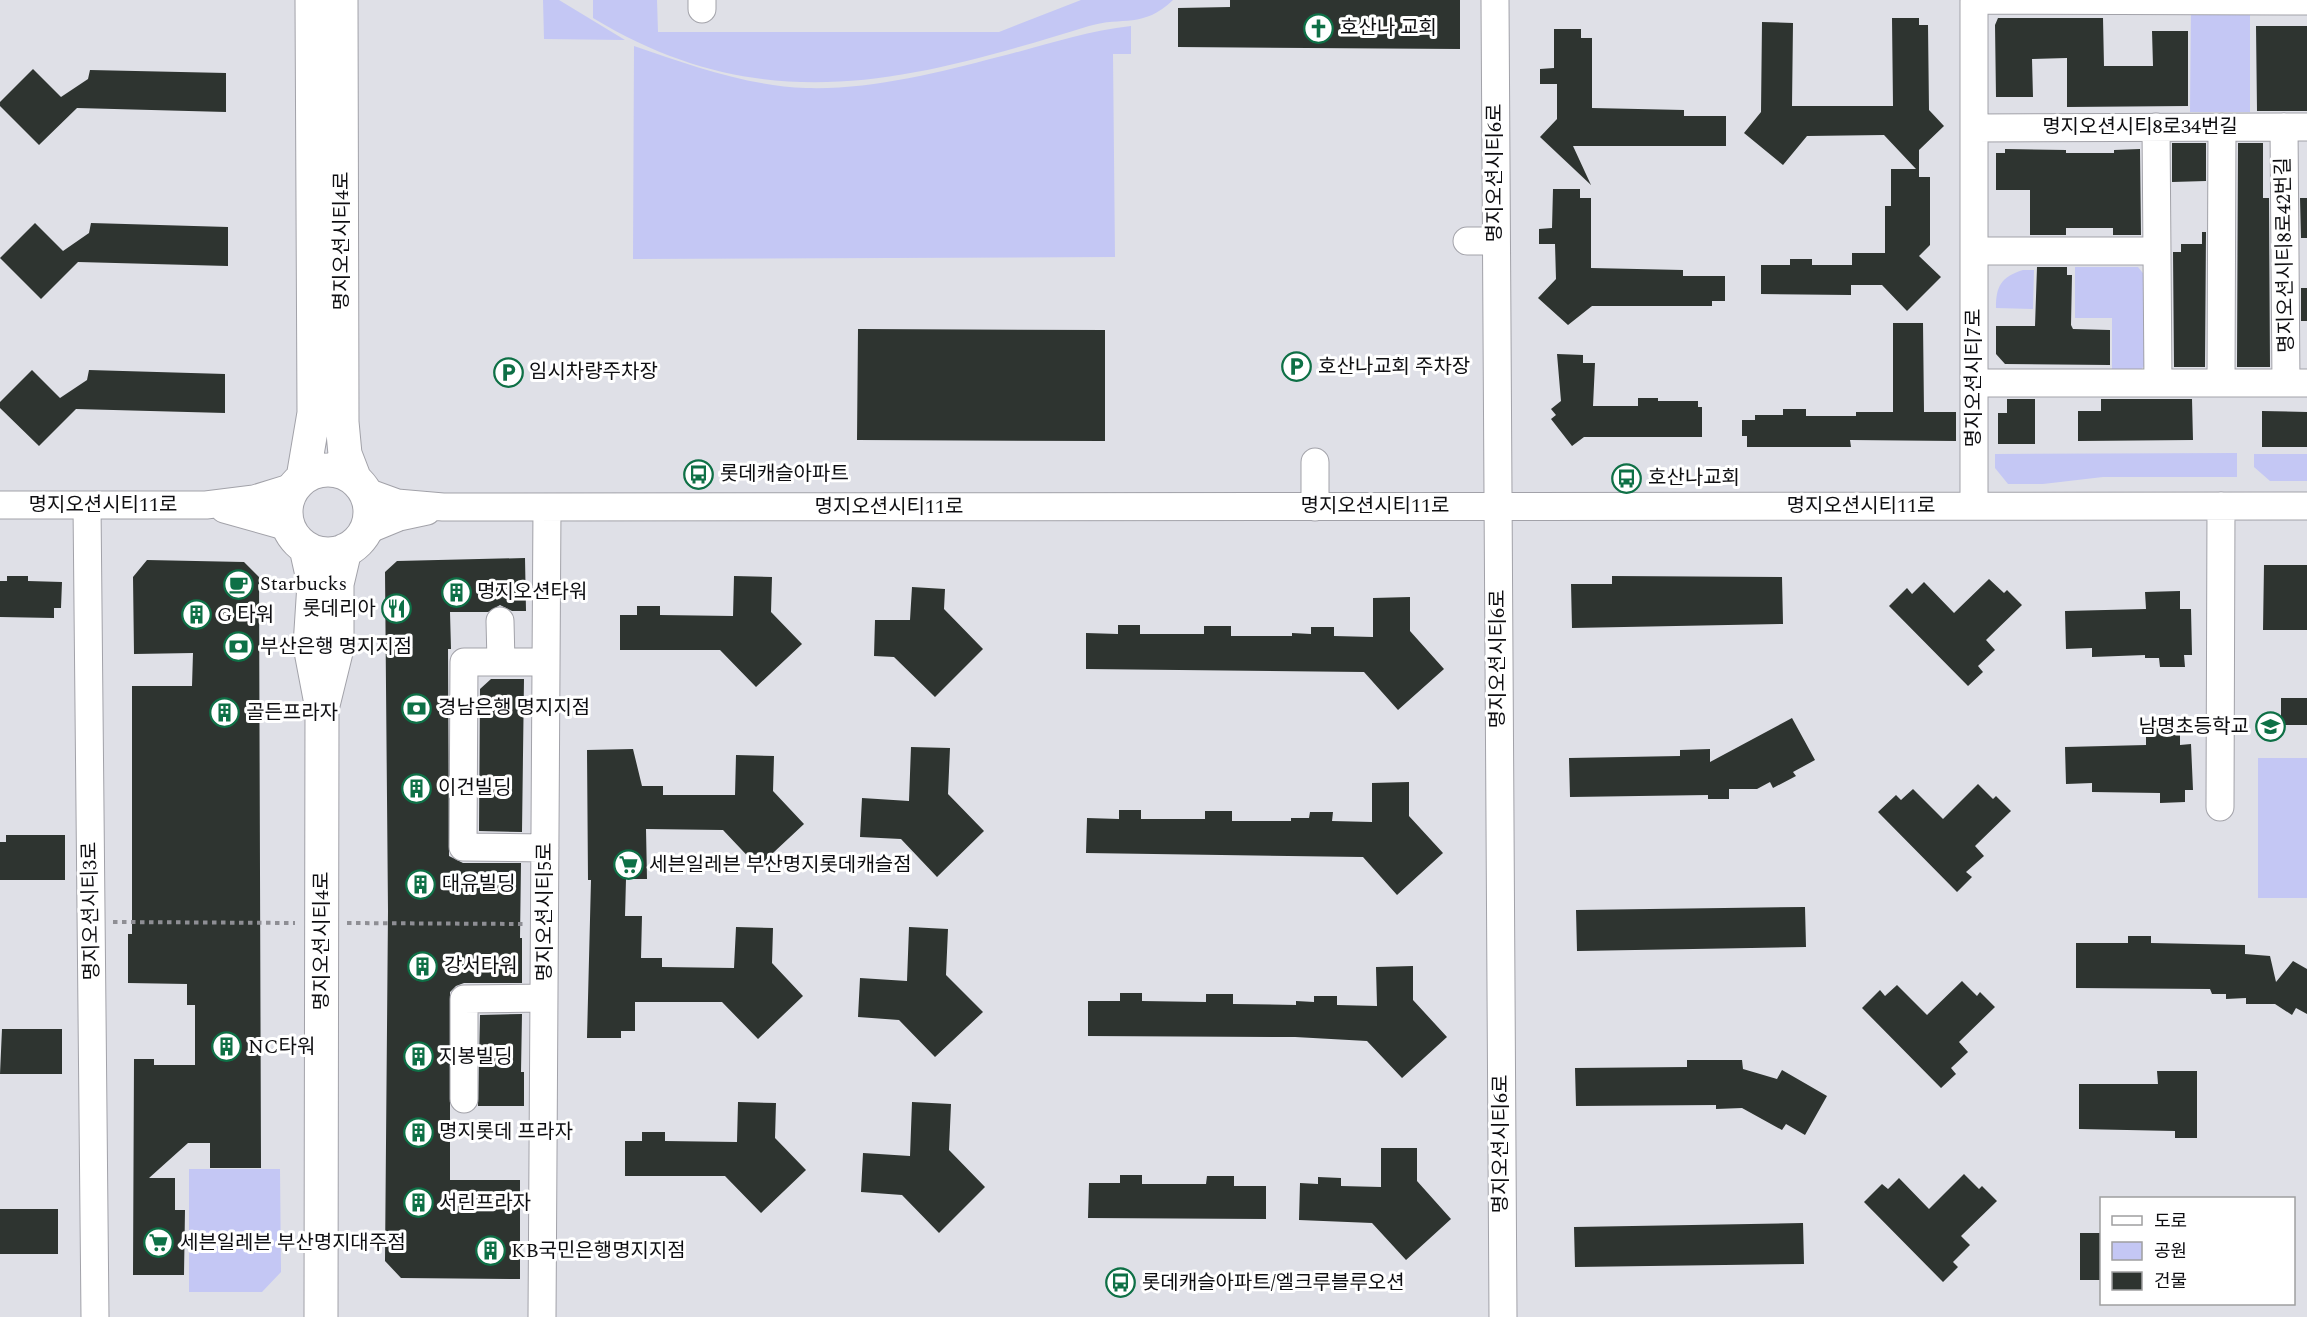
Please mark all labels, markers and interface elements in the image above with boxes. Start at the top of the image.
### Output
church icon: 호산나 교회 [1303,12,1335,44]
place label: 호산나 교회 [1340,13,1437,43]
street label: 명지오션시티6로 [1480,104,1510,242]
street label: 명지오션시티8로34번길 [2042,112,2238,142]
street label: 명지오션시티8로42번길 [2268,157,2302,353]
street label: 명지오션시티4로 [327,172,357,310]
street label: 명지오션시티7로 [1959,309,1989,447]
parking icon: 호산나교회 주차장 [1281,351,1313,383]
place label: 호산나교회 주차장 [1318,352,1470,382]
parking icon: 임시차량주차장 [492,356,524,388]
place label: 임시차량주차장 [529,357,658,387]
bus stop icon: 롯데캐슬아파트 [683,458,715,490]
place label: 롯데캐슬아파트 [720,459,849,489]
bus stop icon: 호산나교회 [1611,462,1643,494]
place label: 호산나교회 [1648,463,1740,493]
street label: 명지오션시티11로 [29,490,177,520]
street label: 명지오션시티11로 [1301,491,1449,521]
street label: 명지오션시티11로 [1787,491,1935,521]
street label: 명지오션시티11로 [815,492,963,522]
cafe icon: Starbucks [223,568,255,600]
place label: Starbucks [260,569,347,599]
building icon: 명지오션타워 [440,576,472,608]
place label: 명지오션타워 [477,577,587,607]
street label: 명지오션시티6로 [1483,590,1513,728]
restaurant icon: 롯데리아 [381,593,413,625]
place label: 롯데리아 [302,594,376,624]
building icon: G 타워 [180,599,212,631]
place label: G 타워 [217,600,274,630]
bank icon: 부산은행 명지지점 [223,631,255,663]
place label: 부산은행 명지지점 [260,632,412,662]
bank icon: 경남은행 명지지점 [401,692,433,724]
place label: 경남은행 명지지점 [438,693,590,723]
building icon: 골든프라자 [209,697,241,729]
place label: 골든프라자 [246,698,338,728]
school or university icon: 남명초등학교 [2254,711,2286,743]
place label: 남명초등학교 [2139,712,2249,742]
building icon: 이건빌딩 [401,772,433,804]
place label: 이건빌딩 [438,773,512,803]
street label: 명지오션시티3로 [75,841,107,981]
street label: 명지오션시티5로 [530,843,560,981]
supermarket icon: 세븐일레븐 부산명지롯데캐슬점 [612,849,644,881]
place label: 세븐일레븐 부산명지롯데캐슬점 [649,850,912,880]
building icon: 대유빌딩 [405,868,437,900]
place label: 대유빌딩 [442,869,516,899]
street label: 명지오션시티4로 [307,872,337,1010]
building icon: 강서타워 [407,950,439,982]
place label: 강서타워 [444,951,518,981]
building icon: NC타워 [211,1031,243,1063]
place label: NC타워 [248,1032,315,1062]
building icon: 지봉빌딩 [402,1041,434,1073]
place label: 지봉빌딩 [439,1042,513,1072]
street label: 명지오션시티6로 [1486,1075,1516,1213]
building icon: 명지롯데 프라자 [402,1116,434,1148]
place label: 명지롯데 프라자 [439,1117,573,1147]
building icon: 서린프라자 [402,1187,434,1219]
place label: 서린프라자 [439,1188,531,1218]
legend [2100,1197,2295,1305]
text: 도로 [2154,1208,2187,1235]
supermarket icon: 세븐일레븐 부산명지대주점 [143,1227,175,1259]
place label: 세븐일레븐 부산명지대주점 [180,1228,406,1258]
building icon: KB국민은행명지지점 [474,1235,506,1267]
place label: KB국민은행명지지점 [511,1236,686,1266]
text: 공원 [2154,1238,2187,1265]
bus stop icon: 롯데캐슬아파트/엘크루블루오션 [1105,1267,1137,1299]
place label: 롯데캐슬아파트/엘크루블루오션 [1142,1268,1405,1298]
text: 건물 [2154,1268,2187,1295]

